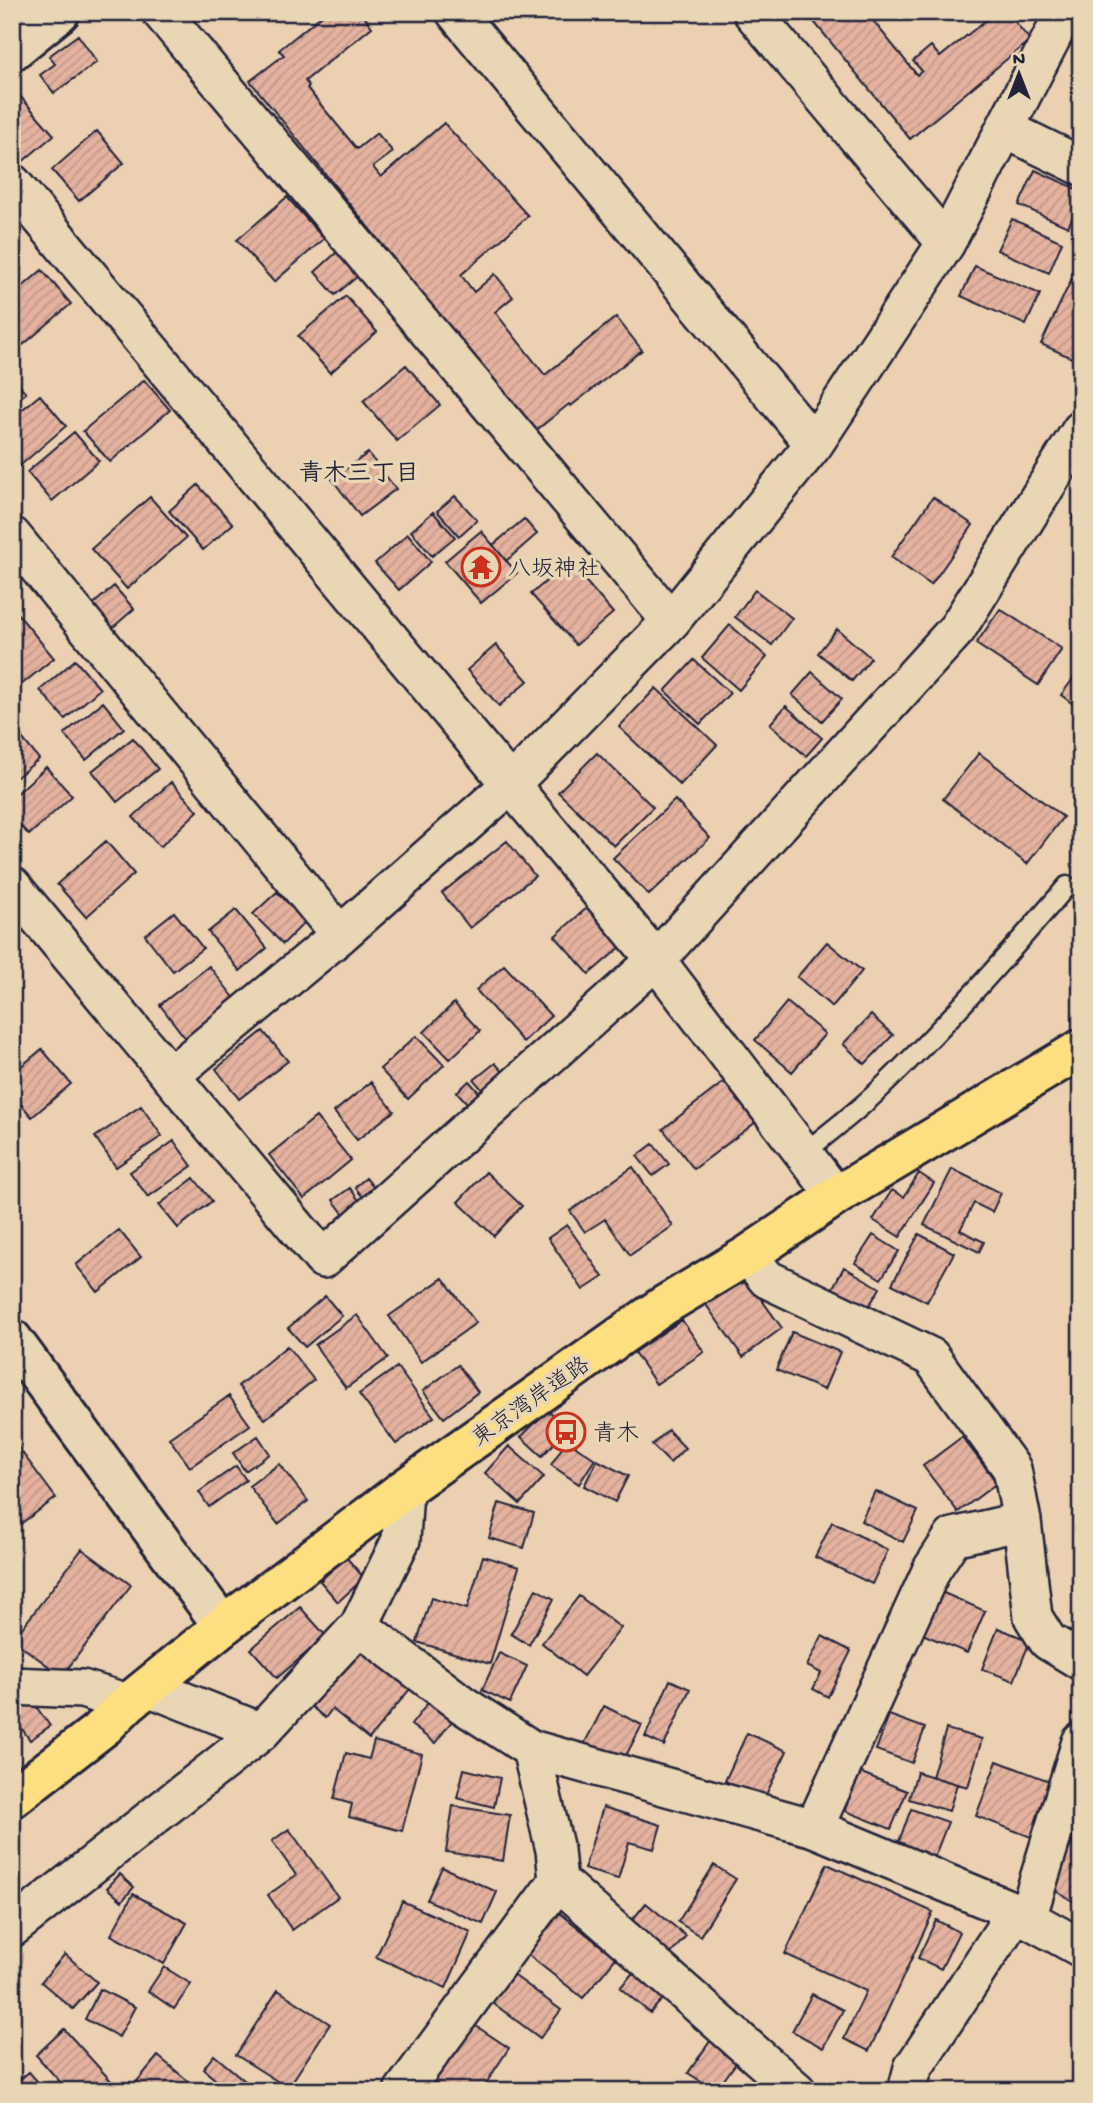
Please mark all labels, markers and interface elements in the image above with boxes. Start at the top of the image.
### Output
north arrow [984,38,1054,108]
text: N [1013,49,1025,72]
district label: 青木三丁目 [299,460,419,490]
temple icon: 八坂神社 [460,546,502,588]
place label: 八坂神社 [508,556,600,584]
street label: 東京湾岸道路 [467,1351,596,1454]
bus stop icon: 青木 [545,1411,587,1453]
place label: 青木 [593,1421,639,1449]

